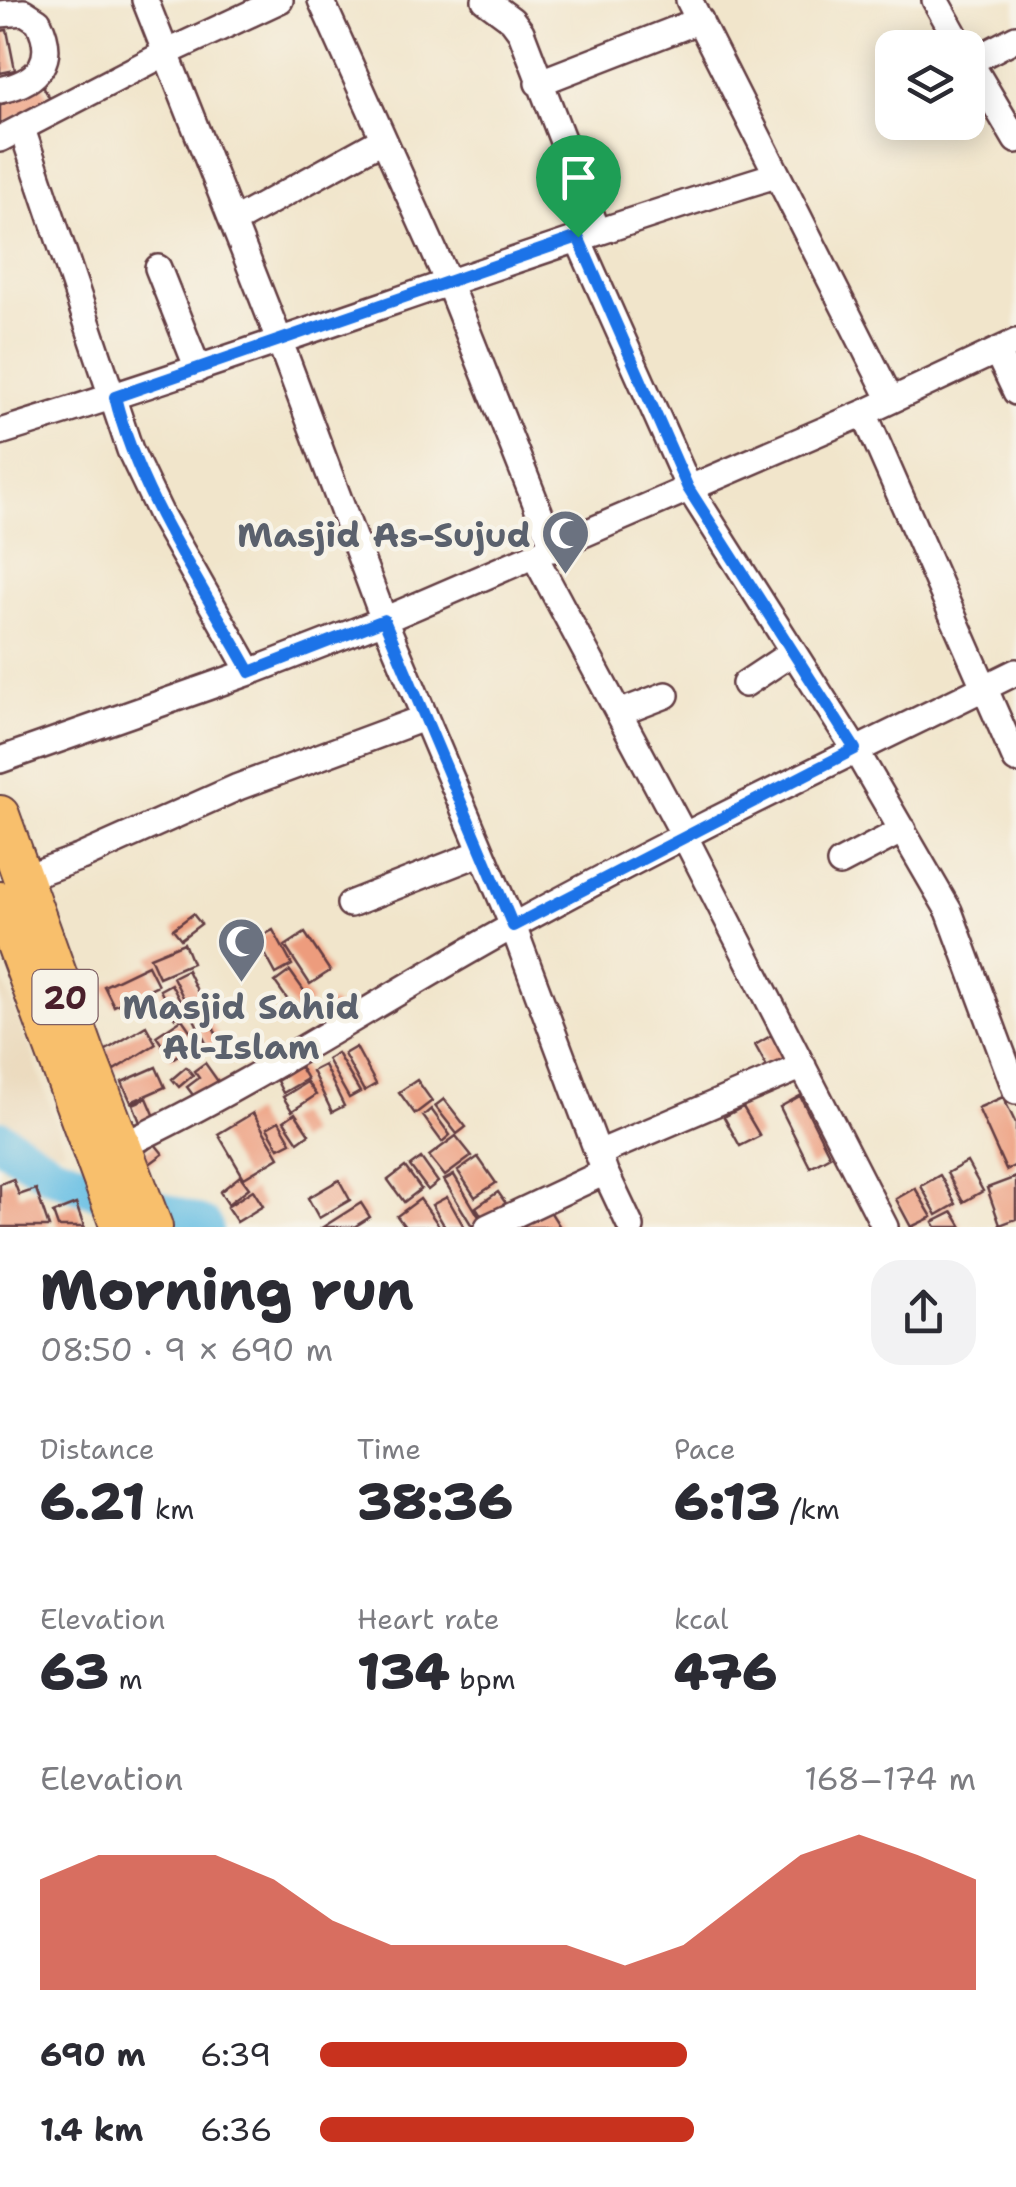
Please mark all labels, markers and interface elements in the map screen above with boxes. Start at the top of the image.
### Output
map controls [875,30,985,140]
button: layers [875,30,985,140]
pin [536,135,621,238]
icon: arrive [551,150,606,205]
mosque icon: Masjid As-Sujud [540,508,592,576]
place label: Masjid As-Sujud [237,511,531,558]
mosque icon: Masjid Sahid Al-Islam [215,916,267,984]
road number: 20 [32,970,98,1024]
place label: Masjid Sahid Al-Islam [122,983,360,1070]
text: Morning run [40,1253,414,1327]
button: share [871,1260,976,1365]
text: 08:50 · 9 × 690 m [40,1328,333,1371]
text: Distance [40,1430,155,1468]
text: Time [357,1430,421,1468]
text: Pace [674,1430,736,1468]
text: 6.21 [40,1468,145,1535]
text: 38:36 [357,1468,513,1535]
text: 6:13 [674,1468,780,1535]
text: km [145,1490,194,1528]
text: /km [780,1490,840,1528]
text: Elevation [40,1600,165,1638]
text: Heart rate [357,1600,500,1638]
text: kcal [674,1600,728,1638]
text: 63 [40,1638,109,1705]
text: 134 [357,1638,450,1705]
text: 476 [674,1638,777,1705]
text: m [109,1660,143,1698]
text: bpm [450,1660,516,1698]
text: Elevation [40,1757,183,1800]
text: 168–174 m [804,1757,976,1800]
text: 690 m [40,2033,146,2076]
text: 6:39 [200,2033,271,2076]
text: 1.4 km [40,2108,143,2151]
text: 6:36 [200,2108,272,2151]

